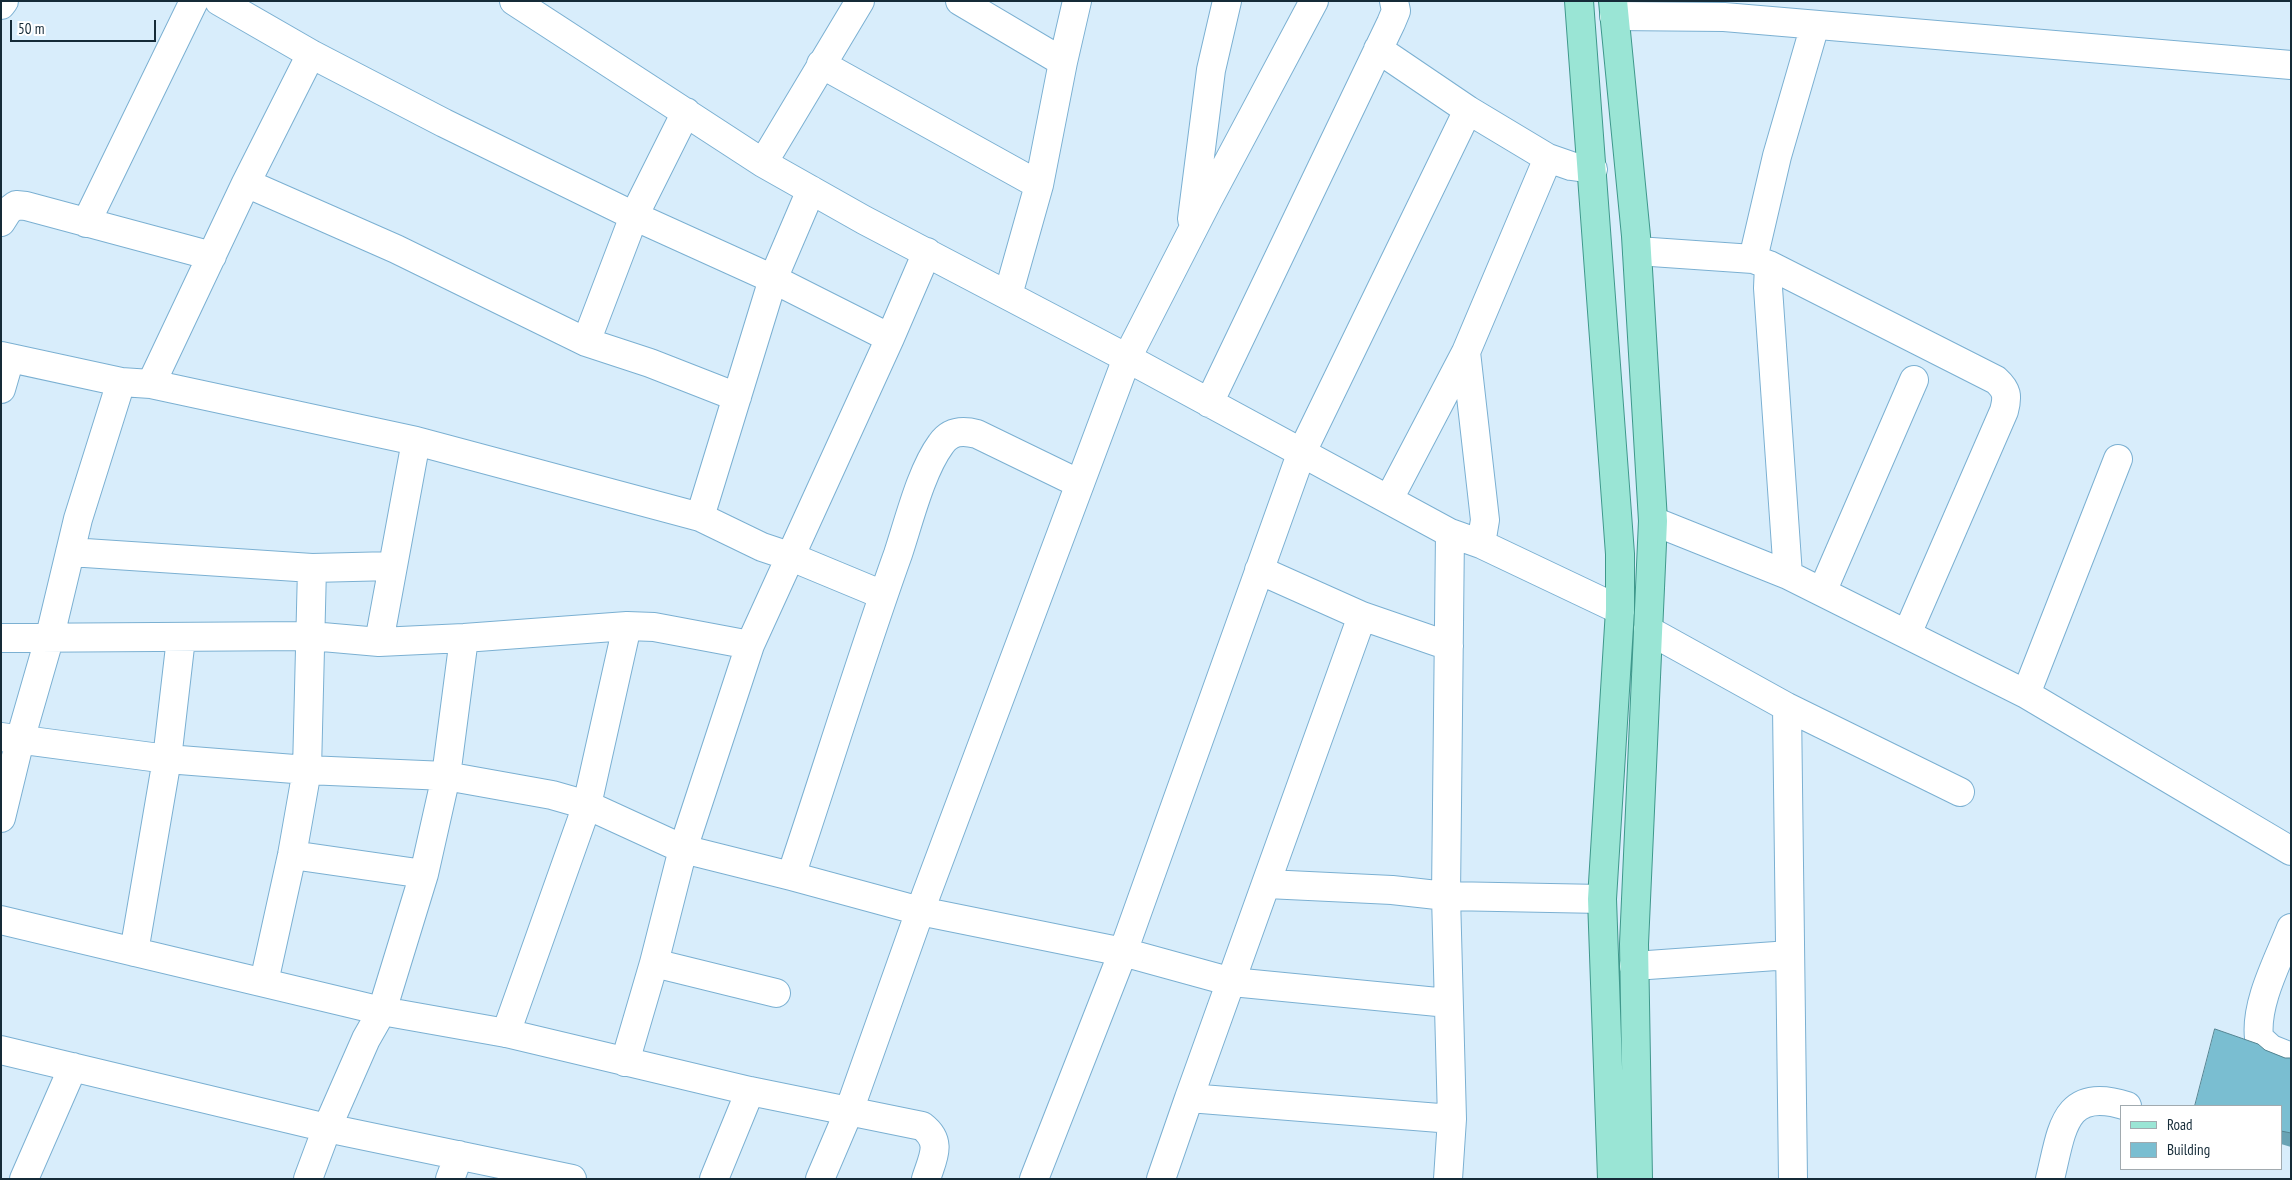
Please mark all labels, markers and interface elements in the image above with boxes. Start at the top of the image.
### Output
scale bar [12,10,159,42]
text: 50 m [18,19,44,38]
legend [2120,1105,2282,1170]
text: Road [2167,1115,2193,1134]
text: Building [2167,1140,2210,1159]

